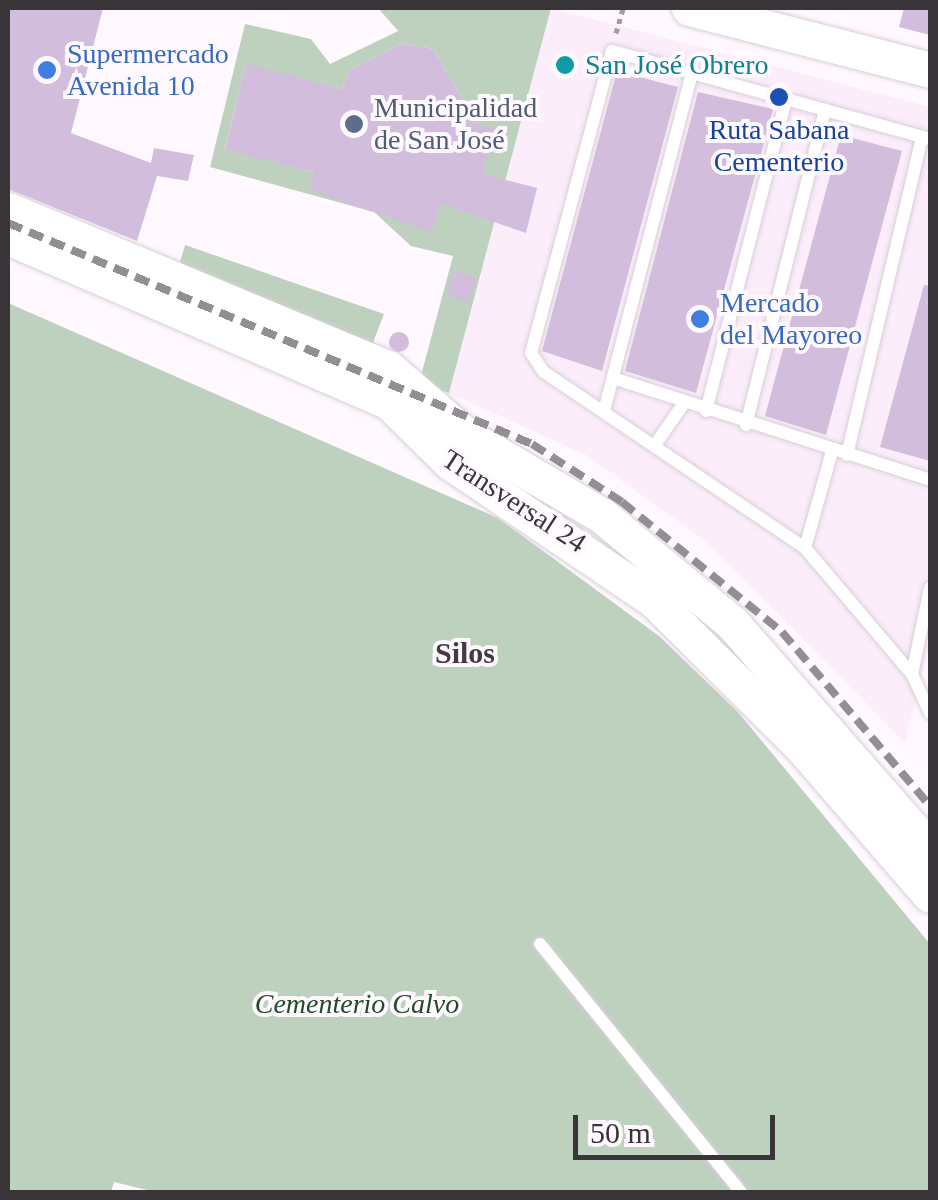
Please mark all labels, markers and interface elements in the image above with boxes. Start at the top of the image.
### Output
place label: Supermercado Avenida 10 [67,37,229,103]
place label: San José Obrero [585,48,769,82]
marker: San José Obrero [554,54,576,76]
marker: Supermercado Avenida 10 [36,59,58,81]
marker: Ruta Sabana Cementerio [768,86,790,108]
place label: Municipalidad de San José [374,91,537,157]
marker: Municipalidad de San José [343,113,365,135]
place label: Ruta Sabana Cementerio [709,113,849,179]
place label: Mercado del Mayoreo [720,286,862,352]
marker: Mercado del Mayoreo [689,308,711,330]
street label: Transversal 24 [436,442,592,560]
district label: Silos [435,635,495,671]
park label: Cementerio Calvo [255,987,459,1021]
scale bar [578,1095,780,1157]
text: 50 m [590,1116,651,1149]

